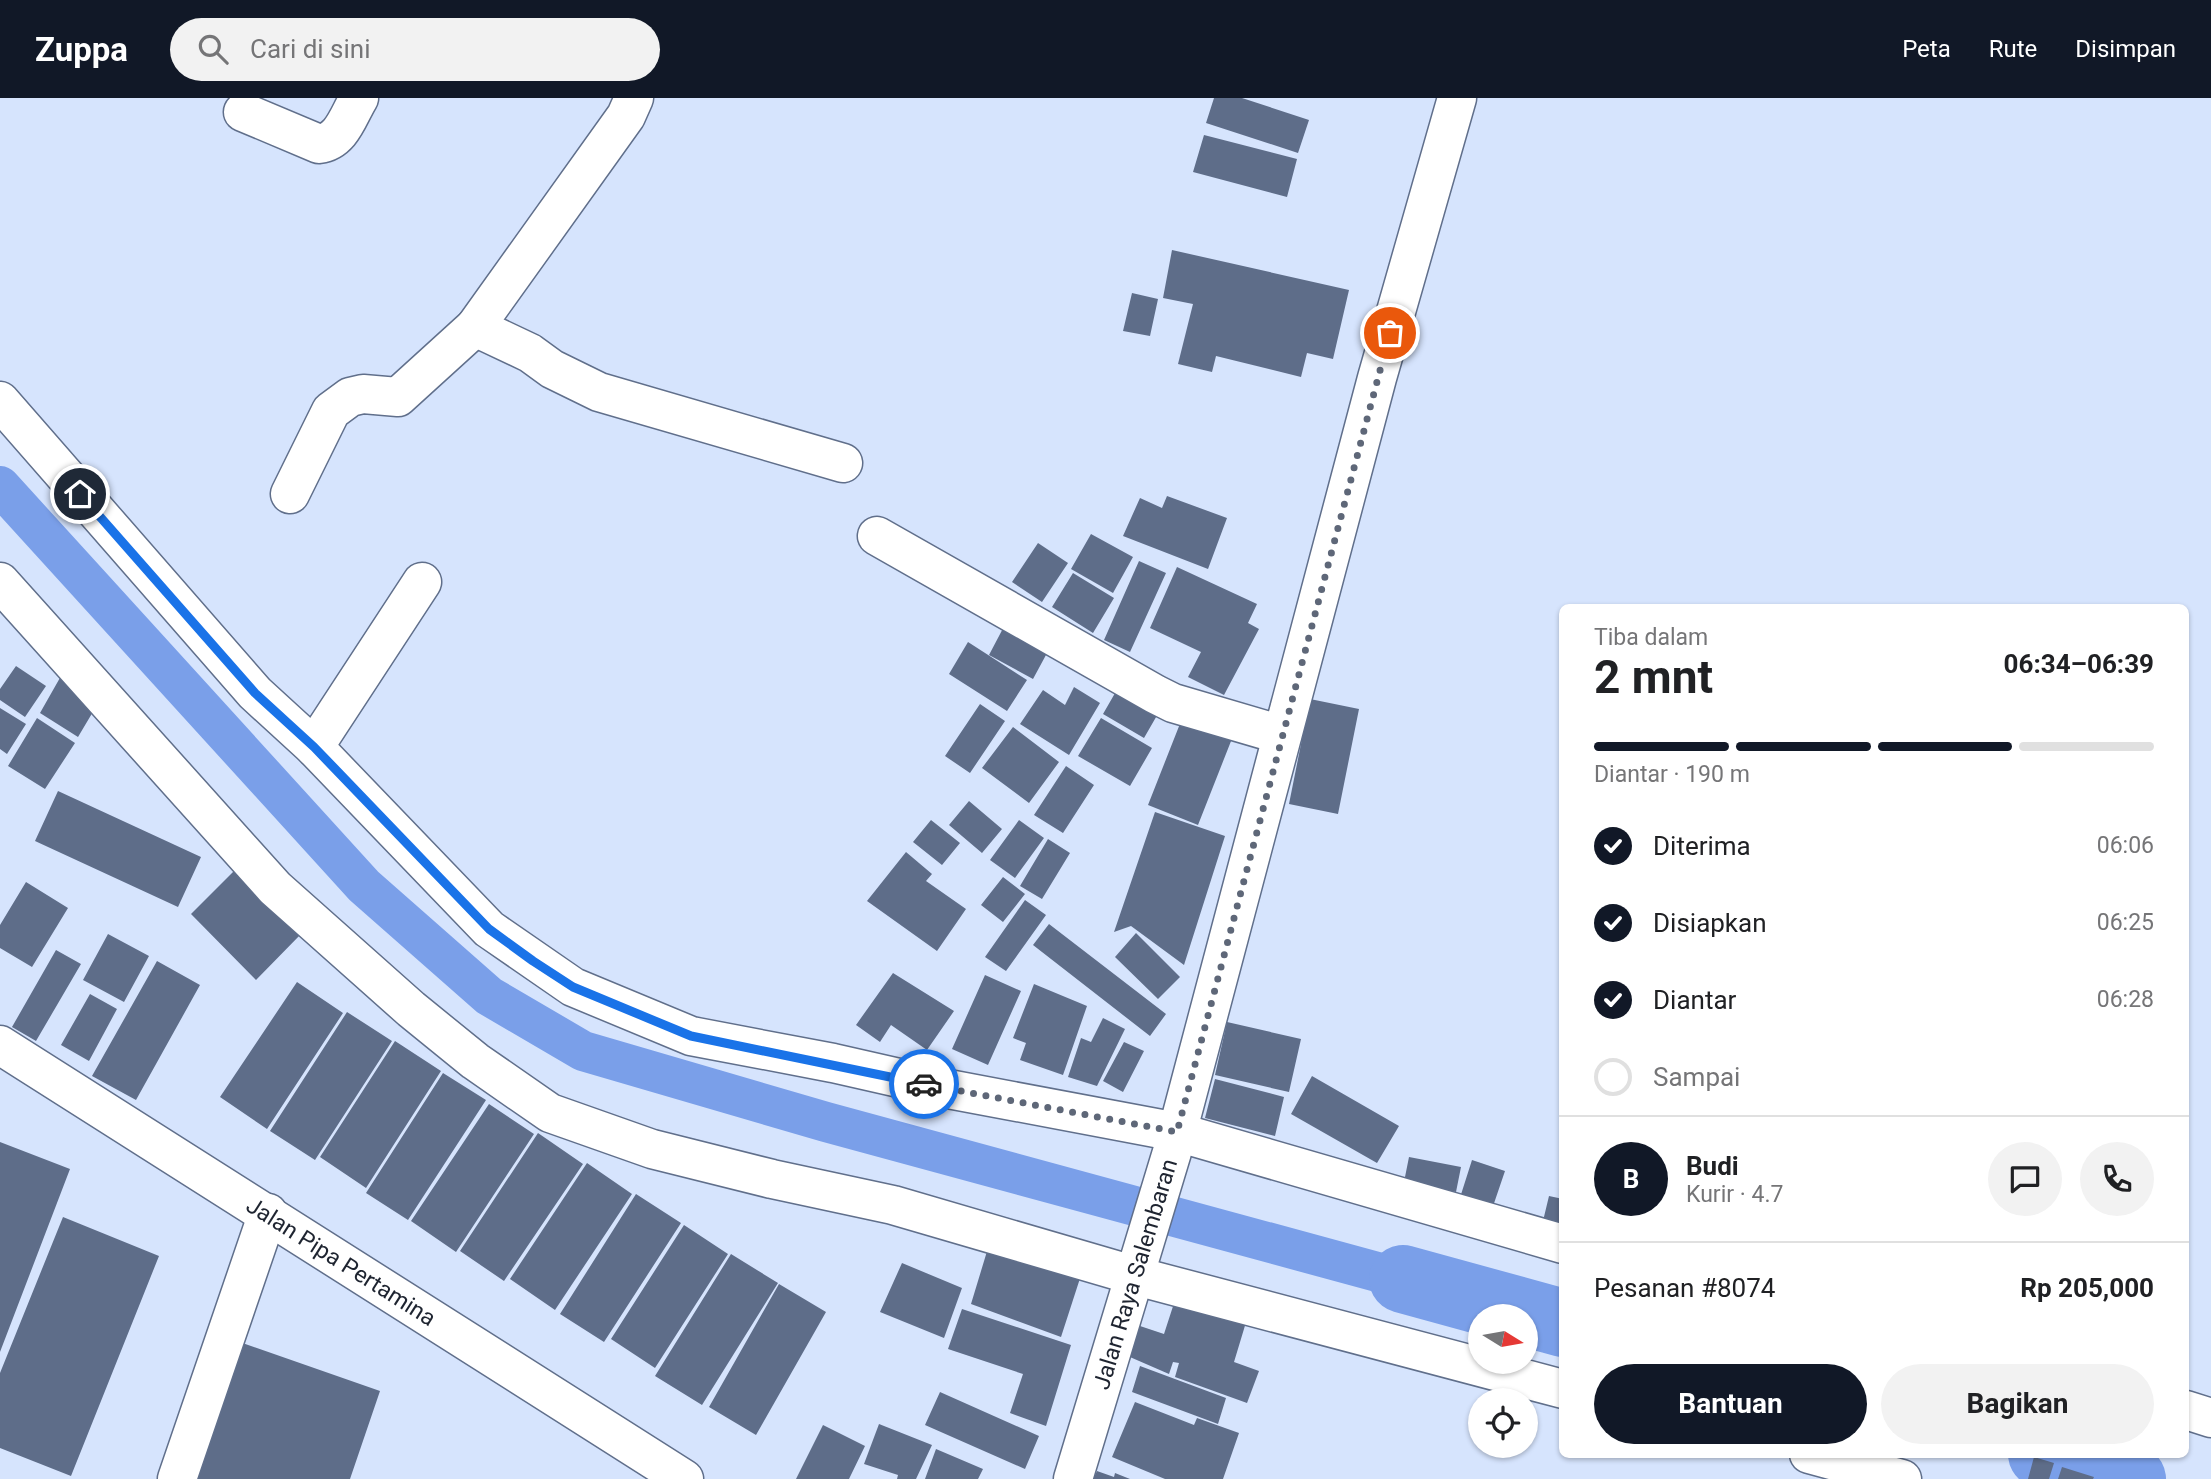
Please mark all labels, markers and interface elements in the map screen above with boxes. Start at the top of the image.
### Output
search box [170,18,660,81]
text: Zuppa [35,30,128,69]
icon: search [194,30,232,68]
text: Cari di sini [250,34,371,64]
text: Peta [1902,35,1951,63]
text: Rute [1989,35,2037,63]
text: Disimpan [2075,35,2176,63]
pin [1360,303,1420,363]
icon: bag [1371,314,1409,352]
pin [50,464,110,524]
icon: home [61,475,99,513]
text: Tiba dalam [1594,624,1708,651]
text: 06:34–06:39 [2004,649,2154,679]
text: 2 mnt [1594,650,1713,704]
text: Diantar · 190 m [1594,761,1750,788]
icon: check [1594,827,1632,865]
text: Diterima [1653,831,1751,861]
text: 06:06 [2097,832,2154,859]
icon: check [1594,904,1632,942]
text: Disiapkan [1653,908,1767,938]
text: 06:25 [2097,909,2154,936]
icon: check [1594,981,1632,1019]
text: Diantar [1653,985,1736,1015]
text: 06:28 [2097,986,2154,1013]
courier [889,1049,959,1119]
text: Sampai [1653,1062,1740,1092]
icon: car [905,1065,943,1103]
button: chat [1988,1142,2062,1216]
button: phone [2080,1142,2154,1216]
text: Budi [1686,1151,1739,1181]
street label: Jalan Raya Salembaran [1087,1156,1183,1393]
text: B [1623,1164,1639,1194]
text: Kurir · 4.7 [1686,1181,1783,1208]
street label: Jalan Pipa Pertamina [241,1191,441,1332]
text: Pesanan #8074 [1594,1273,1775,1303]
text: Rp 205,000 [2020,1273,2154,1303]
north arrow [1468,1304,1538,1374]
map controls [1468,1304,1538,1458]
button: Bantuan [1594,1364,1867,1444]
button: Bagikan [1881,1364,2154,1444]
button: locate [1468,1388,1538,1458]

